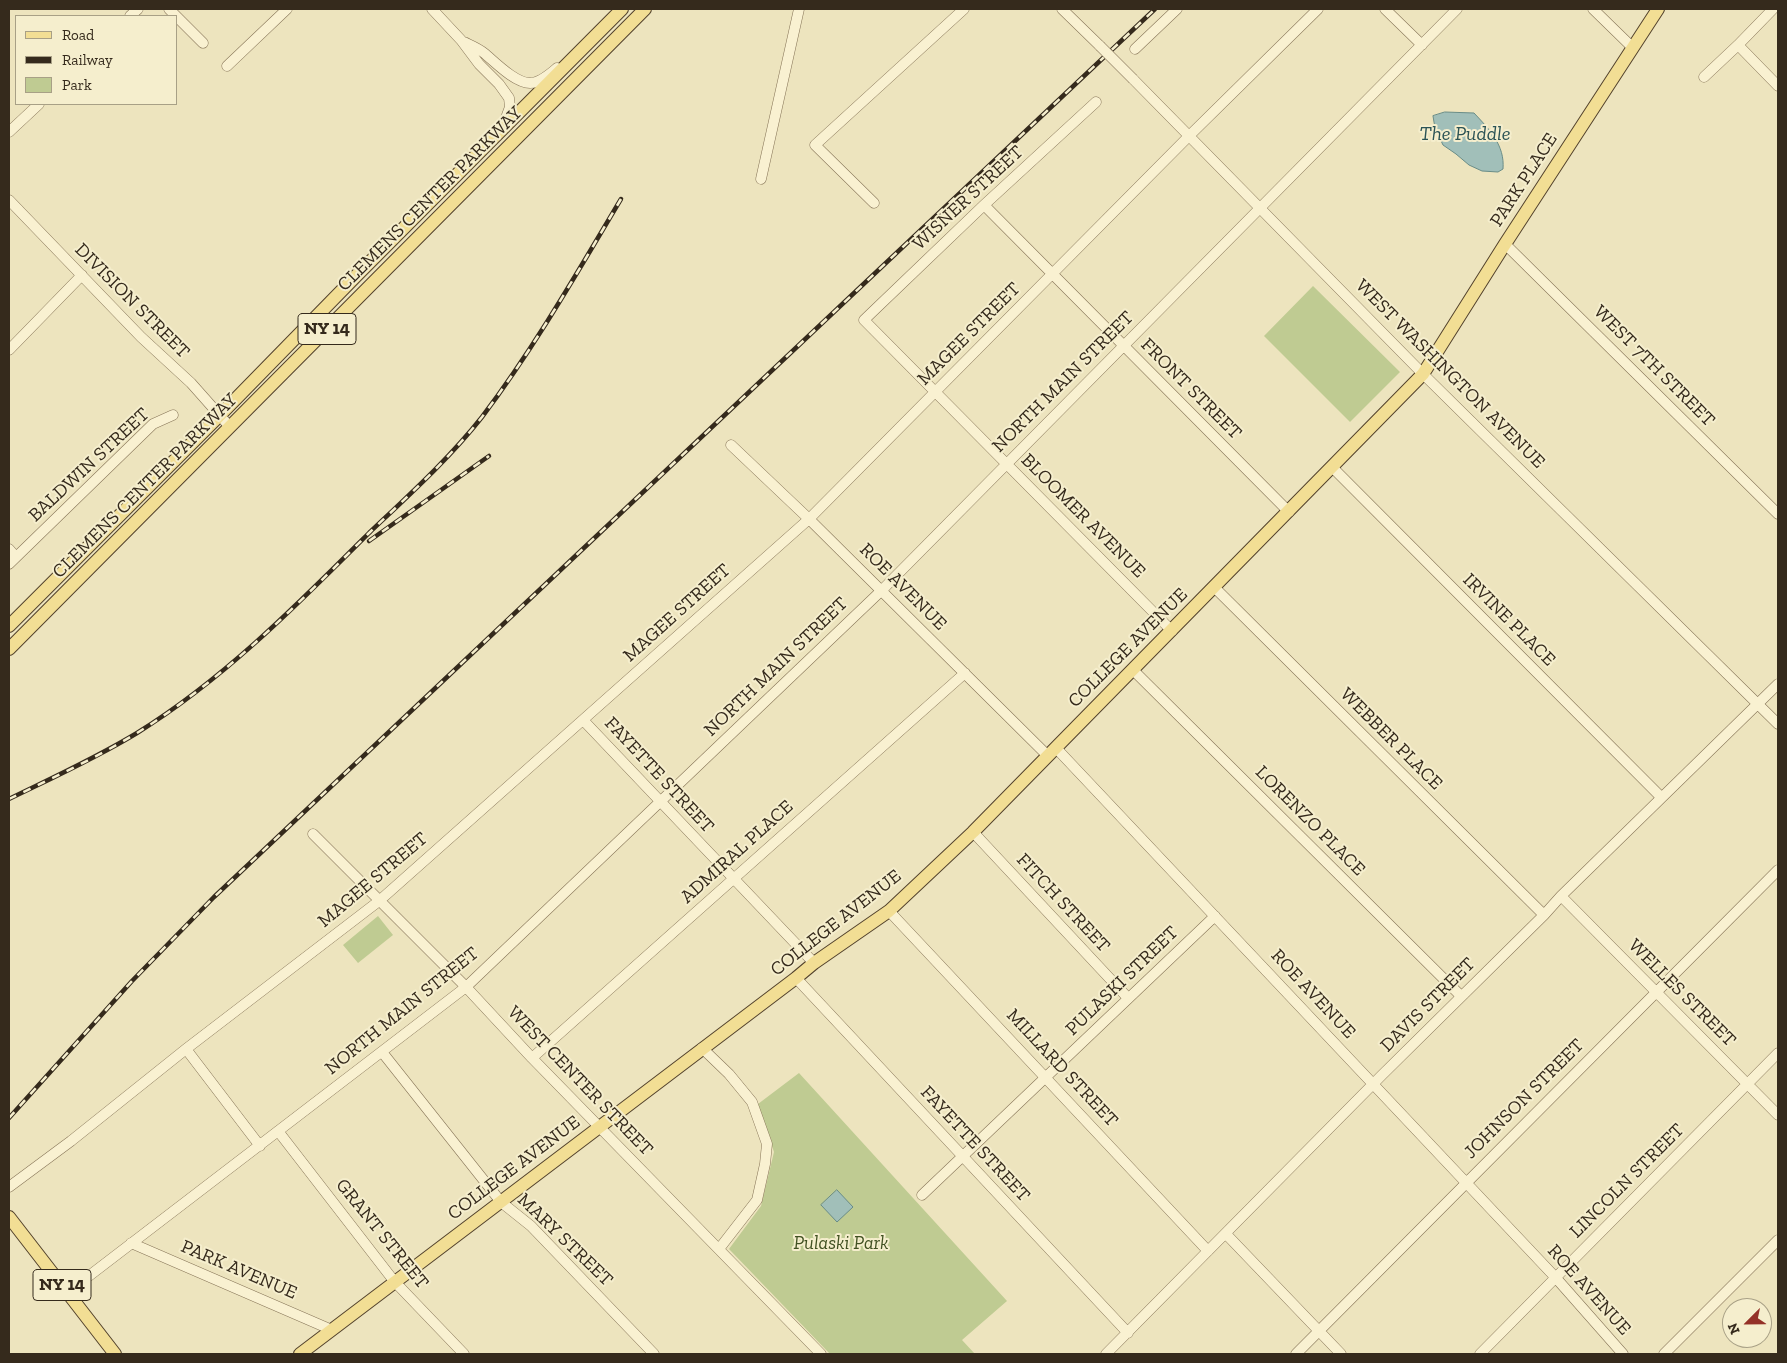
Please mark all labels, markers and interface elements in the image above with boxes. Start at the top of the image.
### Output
legend [15,15,178,105]
text: Road [62,26,94,44]
text: Railway [62,51,113,69]
text: Park [62,76,92,94]
street label: CLEMENS CENTER PARKWAY [333,102,527,296]
water label: The Puddle [1420,122,1510,146]
street label: PARK PLACE [1485,129,1563,231]
street label: WISNER STREET [908,141,1028,255]
street label: DIVISION STREET [70,239,194,363]
street label: WEST WASHINGTON AVENUE [1351,275,1549,473]
street label: MAGEE STREET [913,278,1025,390]
street label: WEST 7TH STREET [1589,301,1719,431]
street label: NORTH MAIN STREET [988,307,1138,457]
road number: NY 14 [298,314,356,344]
street label: FRONT STREET [1136,334,1246,444]
street label: CLEMENS CENTER PARKWAY [48,389,242,583]
street label: BALDWIN STREET [24,403,154,527]
street label: BLOOMER AVENUE [1016,449,1150,583]
street label: ROE AVENUE [855,539,951,635]
street label: MAGEE STREET [619,559,735,667]
street label: IRVINE PLACE [1458,569,1560,671]
street label: COLLEGE AVENUE [1063,583,1193,713]
street label: NORTH MAIN STREET [699,593,853,741]
street label: WEBBER PLACE [1335,683,1447,795]
street label: FAYETTE STREET [599,712,719,838]
street label: LORENZO PLACE [1250,761,1370,881]
street label: ADMIRAL PLACE [676,796,798,908]
street label: MAGEE STREET [314,828,432,932]
street label: FITCH STREET [1011,849,1115,957]
street label: COLLEGE AVENUE [766,865,906,981]
street label: PULASKI STREET [1061,921,1183,1041]
street label: WELLES STREET [1623,934,1741,1052]
street label: NORTH MAIN STREET [321,942,483,1080]
street label: ROE AVENUE [1266,945,1360,1043]
street label: DAVIS STREET [1376,953,1480,1057]
street label: WEST CENTER STREET [503,1001,657,1161]
street label: MILLARD STREET [1001,1004,1123,1132]
street label: JOHNSON STREET [1459,1034,1589,1164]
street label: FAYETTE STREET [915,1081,1035,1207]
street label: COLLEGE AVENUE [443,1111,585,1225]
street label: LINCOLN STREET [1565,1119,1689,1243]
street label: GRANT STREET [331,1174,433,1294]
street label: MARY STREET [512,1189,618,1291]
park label: Pulaski Park [793,1233,889,1255]
street label: PARK AVENUE [178,1235,300,1305]
street label: ROE AVENUE [1542,1240,1636,1340]
road number: NY 14 [33,1270,91,1300]
north arrow [1722,1298,1772,1348]
text: N [1724,1320,1744,1337]

